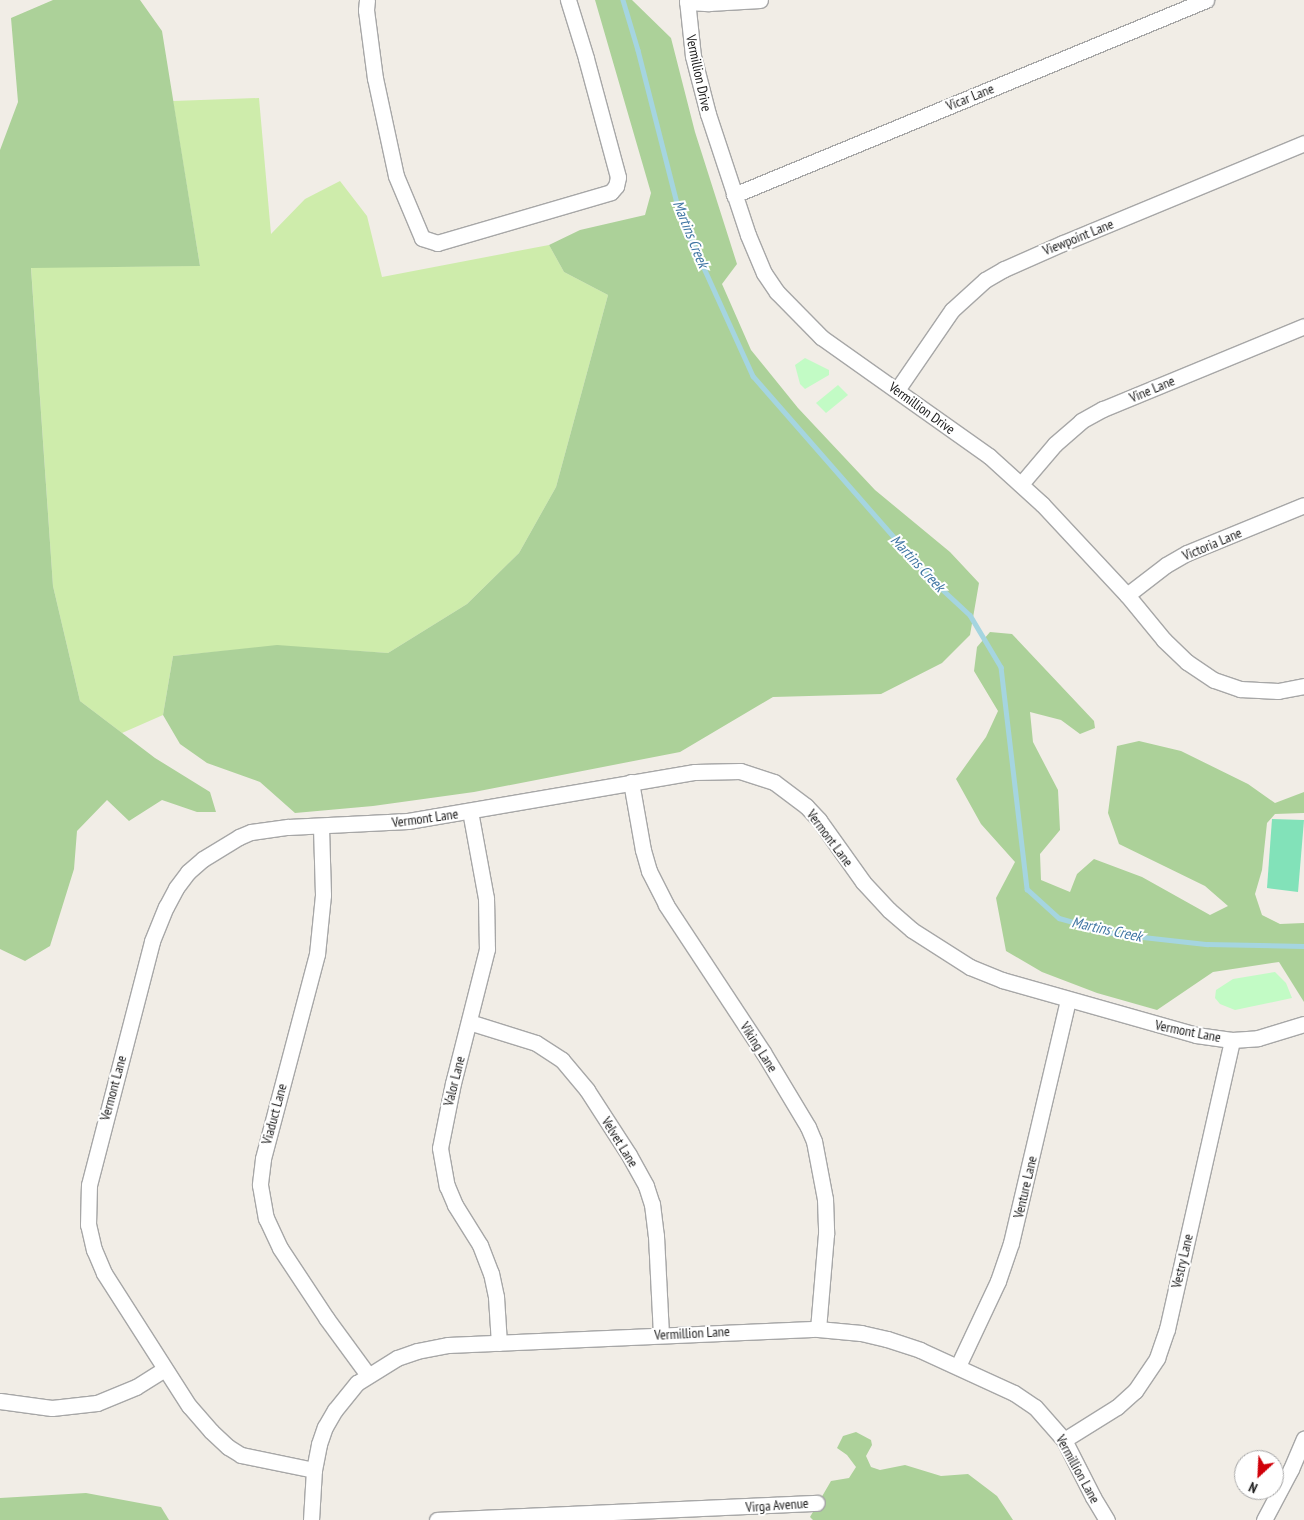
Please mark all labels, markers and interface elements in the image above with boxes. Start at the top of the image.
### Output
street label: Vermillion Drive [683,33,715,113]
street label: Vicar Lane [944,80,996,114]
water label: Martins Creek [669,198,713,270]
street label: Viewpoint Lane [1040,215,1116,259]
street label: Vine Lane [1127,372,1177,406]
street label: Vermillion Drive [886,378,958,438]
street label: Victoria Lane [1180,524,1244,564]
water label: Martins Creek [887,531,949,595]
street label: Vermont Lane [391,805,459,831]
street label: Vermont Lane [803,806,857,870]
water label: Martins Creek [1070,913,1144,945]
street label: Vermont Lane [1154,1016,1222,1046]
street label: Viking Lane [737,1019,781,1075]
street label: Vermont Lane [96,1054,130,1122]
street label: Valor Lane [440,1054,468,1108]
street label: Viaduct Lane [258,1082,290,1146]
street label: Velvet Lane [598,1114,642,1170]
street label: Venture Lane [1010,1154,1040,1220]
street label: Vestry Lane [1168,1232,1196,1290]
street label: Vermillion Lane [654,1323,730,1343]
street label: Vermillion Lane [1052,1432,1104,1506]
north arrow [1234,1450,1284,1500]
text: N [1246,1478,1260,1497]
street label: Virga Avenue [745,1494,809,1516]

